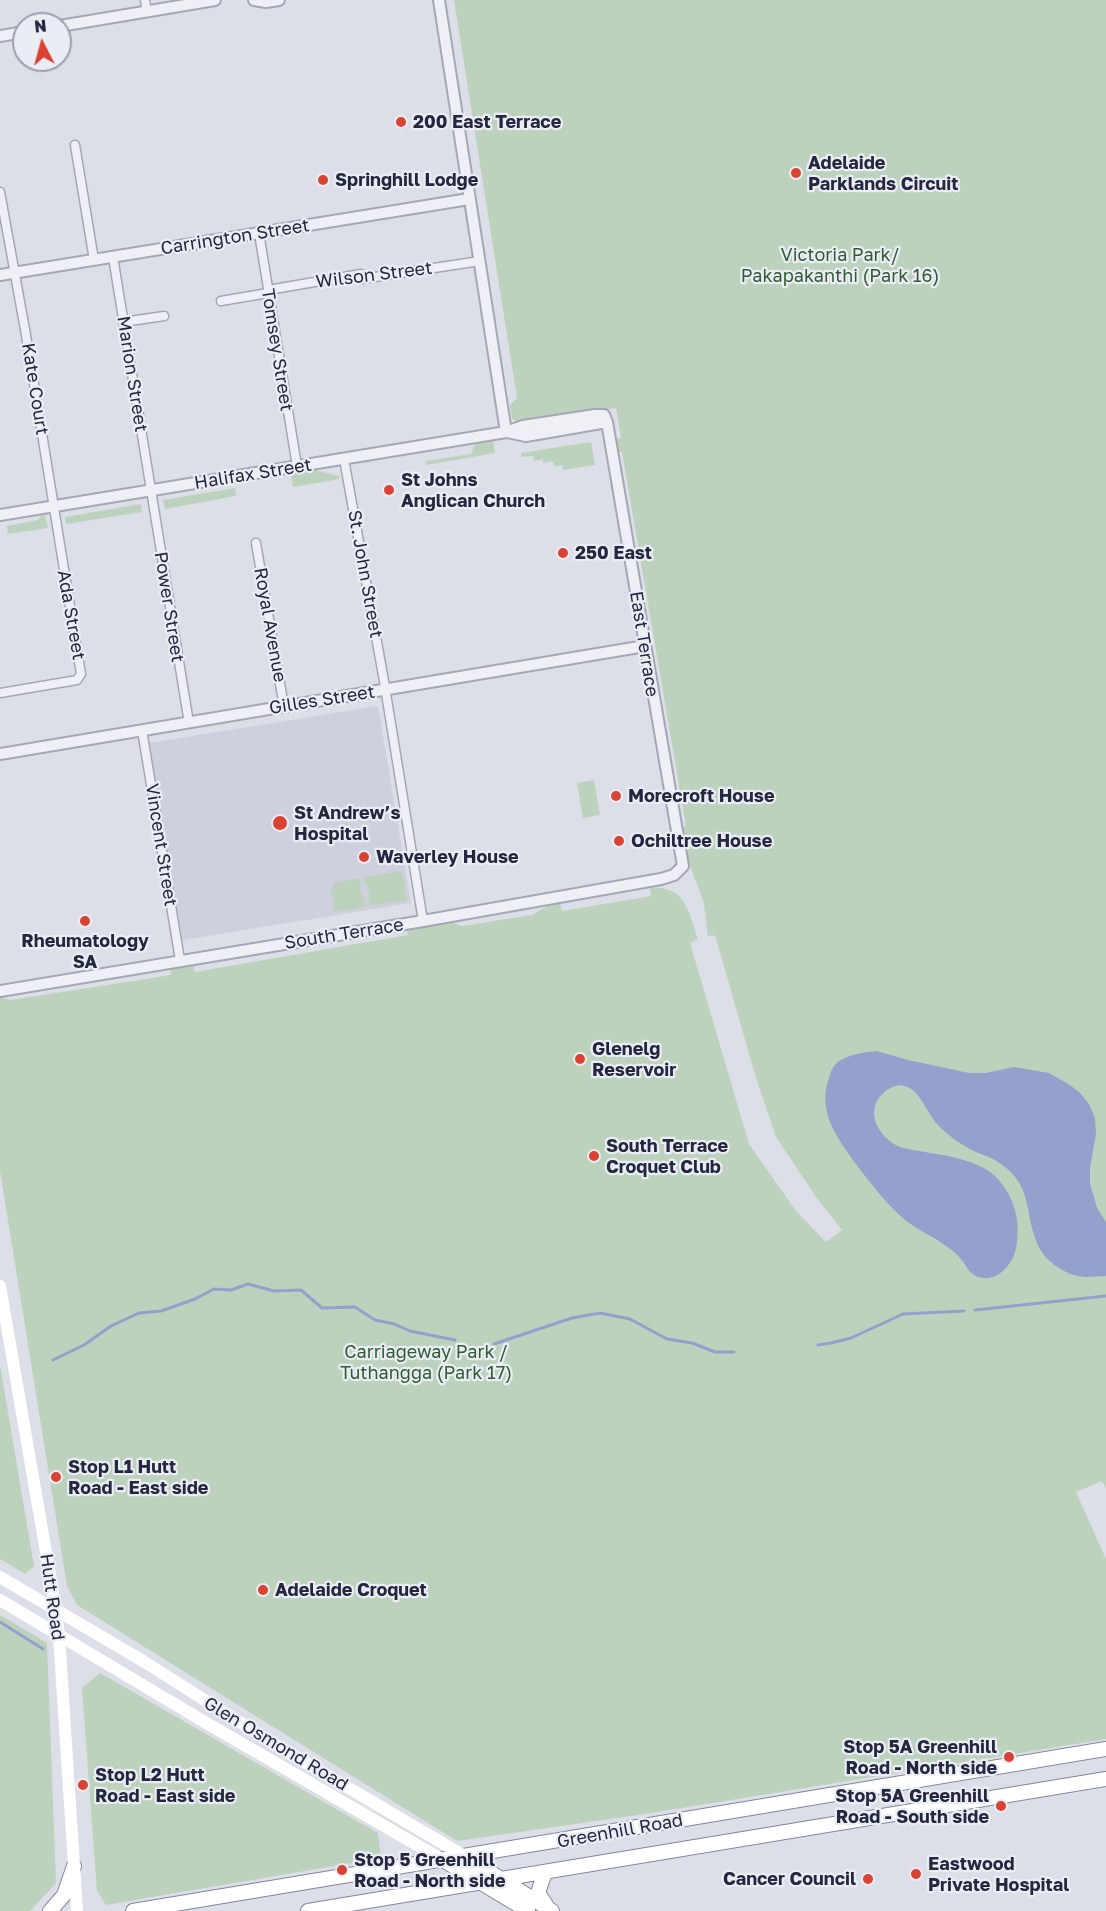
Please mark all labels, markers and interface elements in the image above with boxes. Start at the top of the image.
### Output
north arrow [12,12,72,72]
text: N [33,16,47,37]
place label: 200 East Terrace [413,111,561,133]
marker: 200 East Terrace [394,115,408,129]
place label: Adelaide Parklands Circuit [808,152,958,195]
marker: Adelaide Parklands Circuit [789,166,803,180]
place label: Springhill Lodge [335,169,478,191]
marker: Springhill Lodge [316,173,330,187]
street label: Carrington Street [159,215,311,259]
park label: Victoria Park/ Pakapakanthi (Park 16) [741,244,939,286]
street label: Wilson Street [315,257,433,293]
street label: Tomsey Street [257,287,297,413]
street label: Marion Street [112,314,152,434]
street label: Kate Court [17,341,53,437]
street label: Halifax Street [193,454,313,494]
place label: St Johns Anglican Church [401,469,545,512]
marker: St Johns Anglican Church [382,483,396,497]
street label: St. John Street [343,508,387,640]
place label: 250 East [575,542,652,564]
marker: 250 East [556,546,570,560]
street label: Power Street [150,550,188,664]
street label: Royal Avenue [249,566,291,684]
street label: Ada Street [52,568,90,662]
street label: East Terrace [625,590,663,698]
street label: Gilles Street [268,681,376,719]
street label: Vincent Street [141,782,181,908]
place label: Morecroft House [628,785,775,807]
marker: Morecroft House [609,789,623,803]
place label: St Andrew’s Hospital [294,802,401,844]
marker: St Andrew’s Hospital [271,814,289,832]
place label: Ochiltree House [631,830,772,852]
marker: Ochiltree House [612,834,626,848]
place label: Waverley House [376,846,519,868]
marker: Waverley House [357,850,371,864]
marker: Rheumatology SA [78,914,92,928]
street label: South Terrace [283,914,405,954]
place label: Rheumatology SA [21,930,149,972]
place label: Glenelg Reservoir [592,1038,676,1080]
marker: Glenelg Reservoir [573,1052,587,1066]
place label: South Terrace Croquet Club [606,1135,728,1178]
marker: South Terrace Croquet Club [587,1149,601,1163]
park label: Carriageway Park / Tuthangga (Park 17) [340,1341,512,1384]
place label: Stop L1 Hutt Road - East side [68,1456,208,1498]
marker: Stop L1 Hutt Road - East side [49,1470,63,1484]
street label: Hutt Road [35,1552,69,1642]
place label: Adelaide Croquet [275,1579,427,1601]
marker: Adelaide Croquet [256,1583,270,1597]
street label: Glen Osmond Road [200,1692,352,1796]
place label: Stop 5A Greenhill Road - North side [843,1736,997,1778]
marker: Stop 5A Greenhill Road - North side [1002,1750,1016,1764]
place label: Stop L2 Hutt Road - East side [95,1764,235,1806]
marker: Stop L2 Hutt Road - East side [76,1778,90,1792]
place label: Stop 5A Greenhill Road - South side [835,1785,989,1828]
marker: Stop 5A Greenhill Road - South side [994,1799,1008,1813]
street label: Greenhill Road [555,1809,685,1853]
place label: Stop 5 Greenhill Road - North side [354,1849,506,1892]
place label: Eastwood Private Hospital [928,1853,1069,1896]
marker: Stop 5 Greenhill Road - North side [335,1863,349,1877]
marker: Eastwood Private Hospital [909,1867,923,1881]
place label: Cancer Council [723,1868,856,1890]
marker: Cancer Council [861,1872,875,1886]

